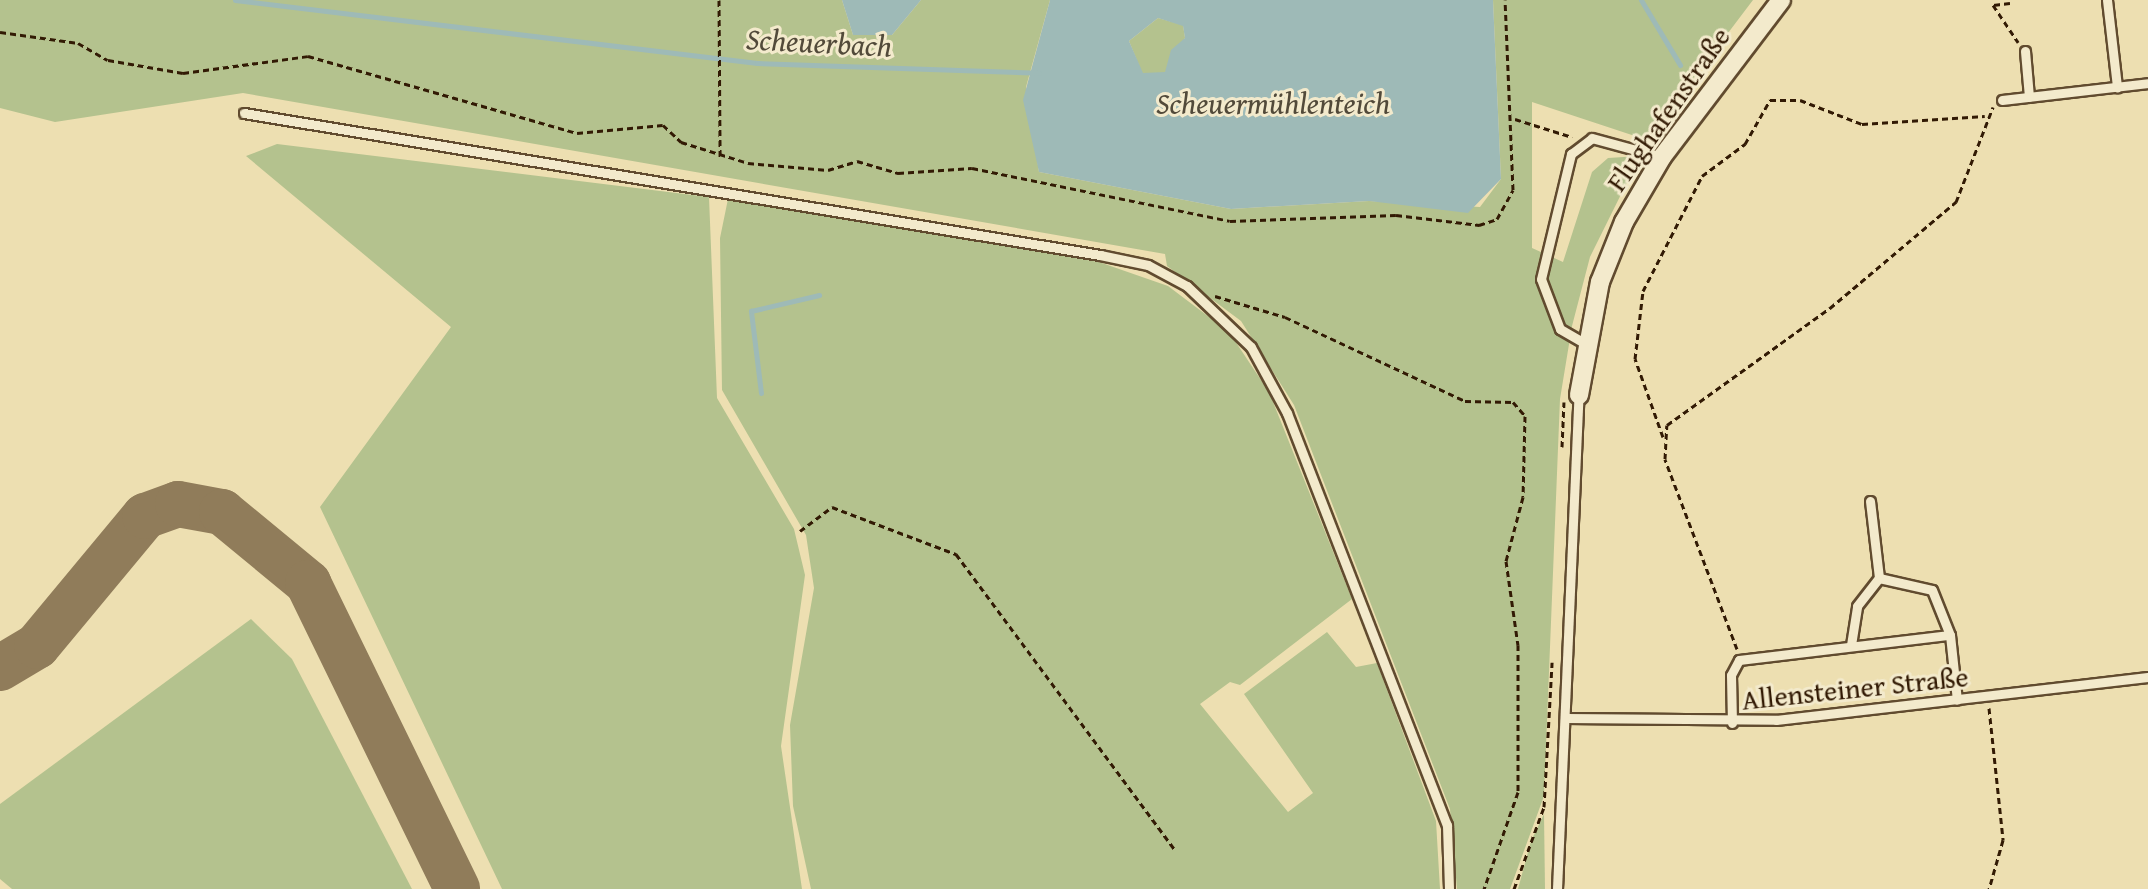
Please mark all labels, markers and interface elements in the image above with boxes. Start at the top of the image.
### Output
water label: Scheuerbach [745,20,893,64]
street label: Flughafenstraße [1599,21,1737,197]
water label: Scheuermühlenteich [1156,85,1390,121]
street label: Allensteiner Straße [1740,659,1970,717]

